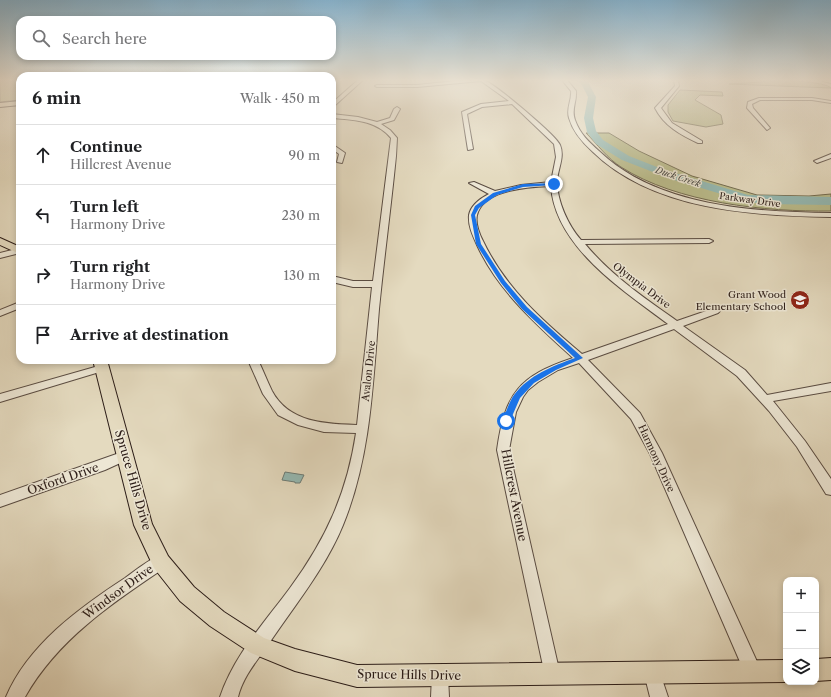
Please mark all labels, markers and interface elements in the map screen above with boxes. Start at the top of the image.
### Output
search box [16,16,336,60]
icon: search [30,27,52,49]
text: Search here [62,29,147,48]
text: 6 min [32,88,81,108]
text: Walk · 450 m [240,90,320,106]
text: Continue [70,137,142,156]
icon: ahead [32,144,54,166]
text: 90 m [289,147,320,163]
text: Hillcrest Avenue [70,156,172,172]
water label: Duck Creek [653,164,702,189]
route end [545,175,563,193]
street label: Parkway Drive [719,190,781,209]
text: Turn left [70,197,139,216]
icon: left [32,204,54,226]
text: 230 m [282,207,320,223]
text: Harmony Drive [70,216,165,232]
text: Turn right [70,257,150,276]
street label: Olympia Drive [610,259,673,312]
icon: right [32,264,54,286]
text: 130 m [284,267,320,283]
text: Harmony Drive [70,276,165,292]
place label: Grant Wood Elementary School [696,288,786,313]
school or university icon: Grant Wood Elementary School [789,289,811,311]
icon: arrive [32,324,54,346]
text: Arrive at destination [70,325,229,344]
street label: Avalon Drive [359,340,378,403]
route start [497,412,515,430]
street label: Harmony Drive [635,422,678,495]
street label: Spruce Hills Drive [112,428,155,532]
street label: Hillcrest Avenue [498,447,531,543]
street label: Oxford Drive [25,459,101,498]
street label: Windsor Drive [79,561,156,623]
map controls [783,577,819,685]
button: + [783,577,819,613]
button: − [783,613,819,649]
button: layers [783,649,819,685]
street label: Spruce Hills Drive [357,666,461,683]

